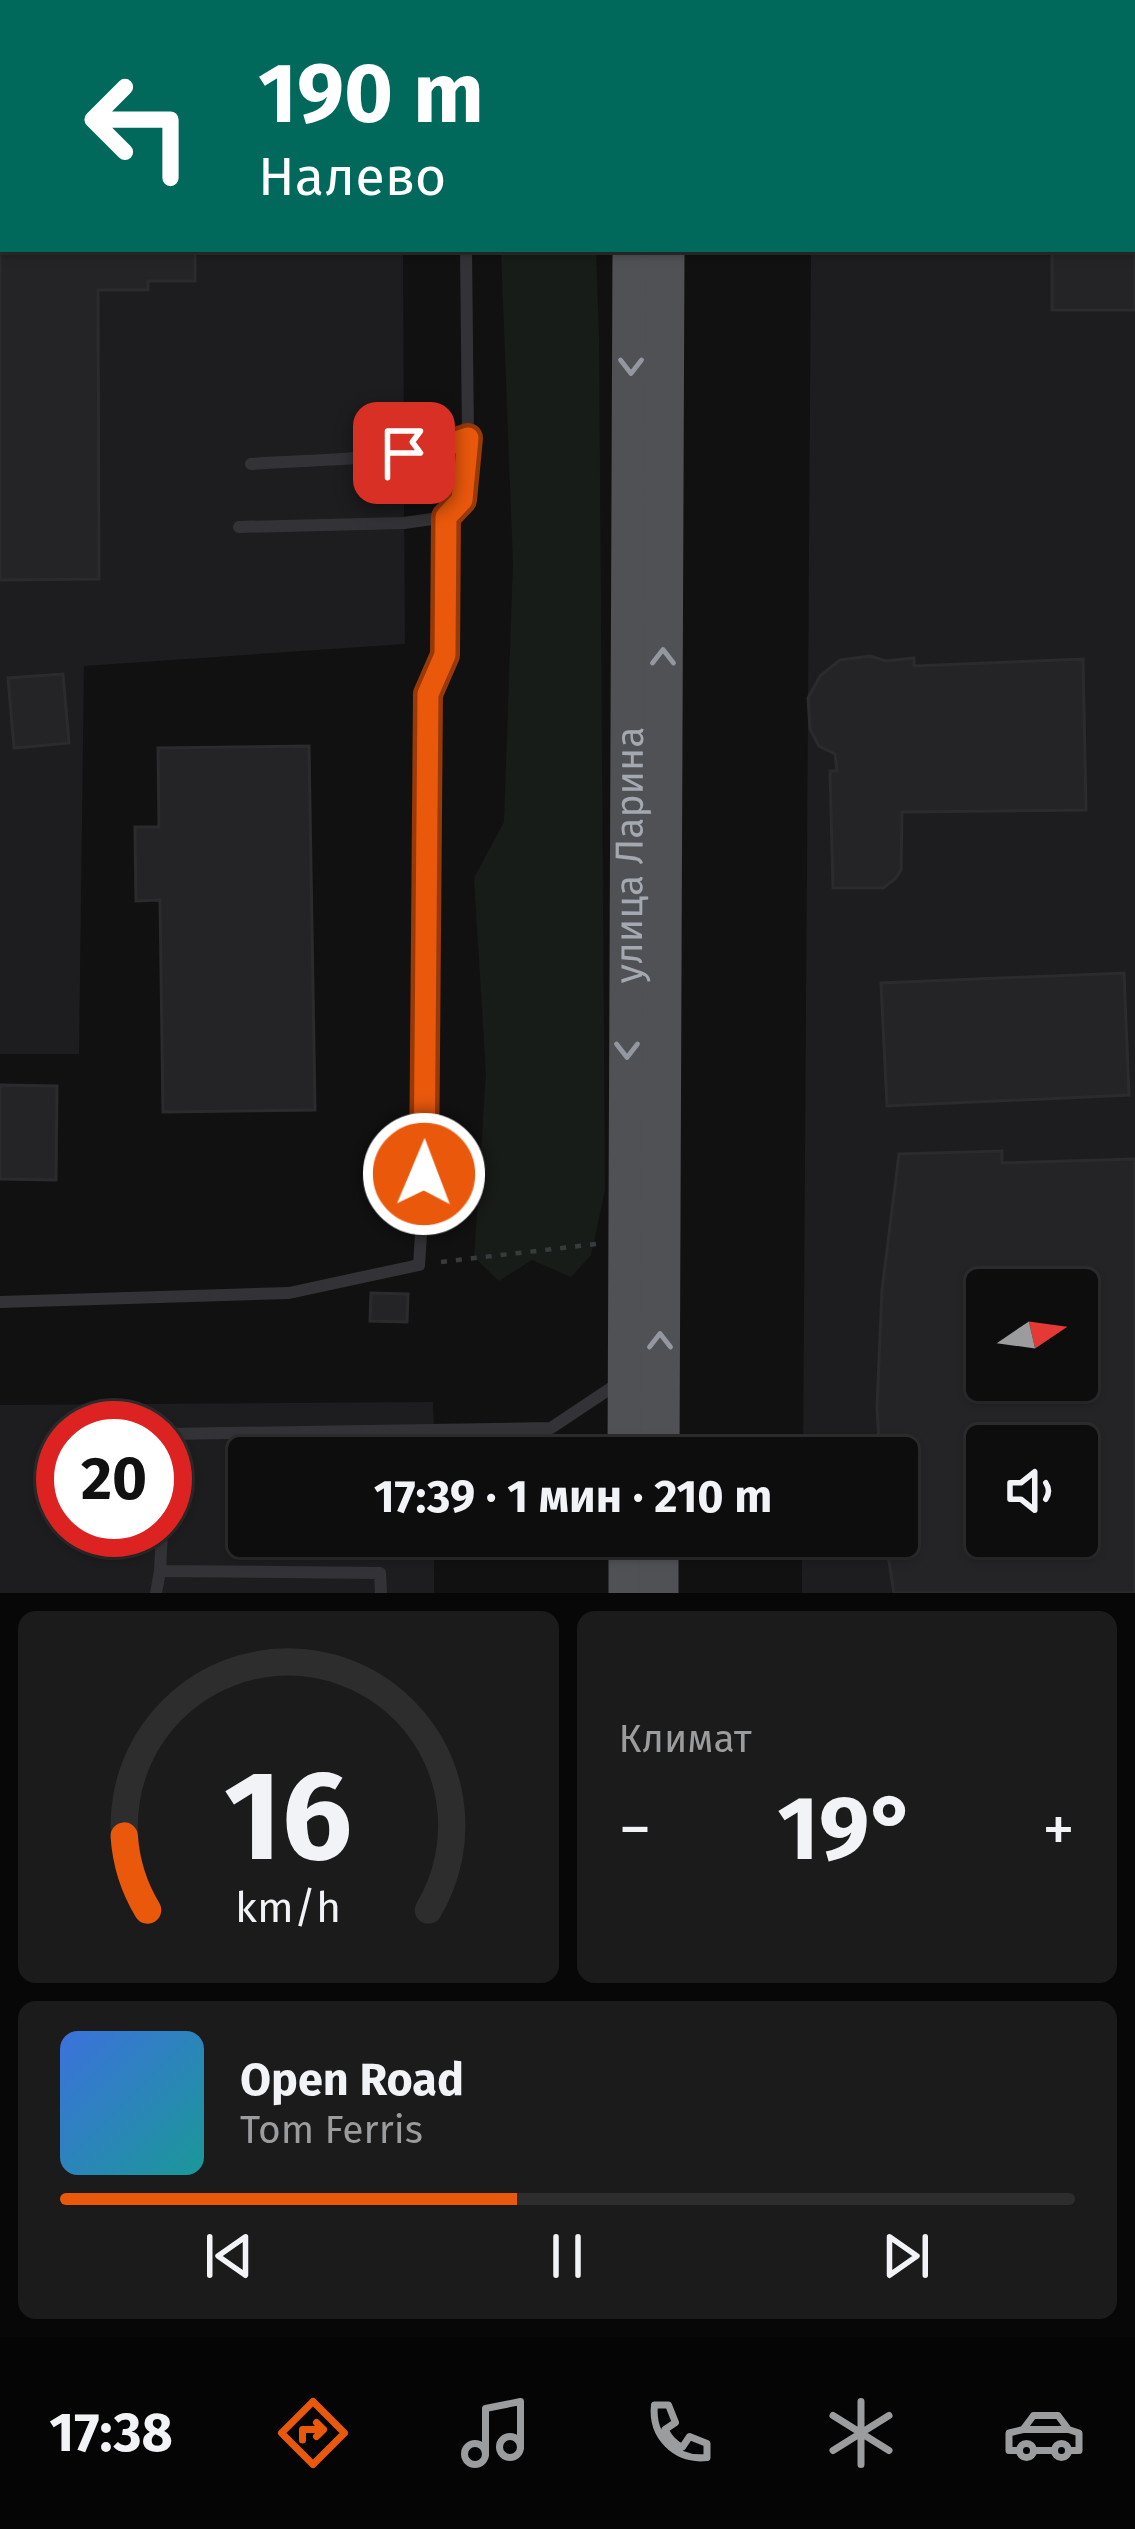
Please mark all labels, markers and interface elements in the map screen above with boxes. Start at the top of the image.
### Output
text: 190 m [258,43,484,144]
icon: left [60,48,216,204]
text: Налево [258,145,446,209]
one-way arrow [618,358,644,376]
pin [353,402,455,504]
icon: arrive [371,420,437,486]
one-way arrow [650,647,676,665]
street label: улица Ларина [606,726,653,984]
one-way arrow [614,1042,640,1060]
position arrow [361,1111,487,1237]
north arrow [966,1269,1098,1401]
map controls [966,1269,1098,1557]
one-way arrow [647,1331,673,1349]
speed limit sign: 20 [36,1401,192,1557]
button: sound [966,1425,1098,1557]
text: 17:39 · 1 мин · 210 m [374,1470,772,1524]
text: Климат [619,1716,752,1762]
text: 16 [224,1742,352,1892]
text: 19° [777,1775,916,1883]
text: − [619,1790,652,1869]
text: + [1042,1790,1075,1869]
text: km/h [235,1882,341,1933]
text: Open Road [240,2053,464,2107]
text: Tom Ferris [240,2107,423,2153]
icon: previous [196,2223,262,2289]
icon: pause [534,2223,600,2289]
icon: next [873,2223,939,2289]
icon: directions [271,2391,355,2475]
icon: music [454,2391,538,2475]
icon: phone [637,2391,721,2475]
icon: climate [819,2391,903,2475]
icon: car [1002,2391,1086,2475]
text: 17:38 [49,2401,173,2465]

